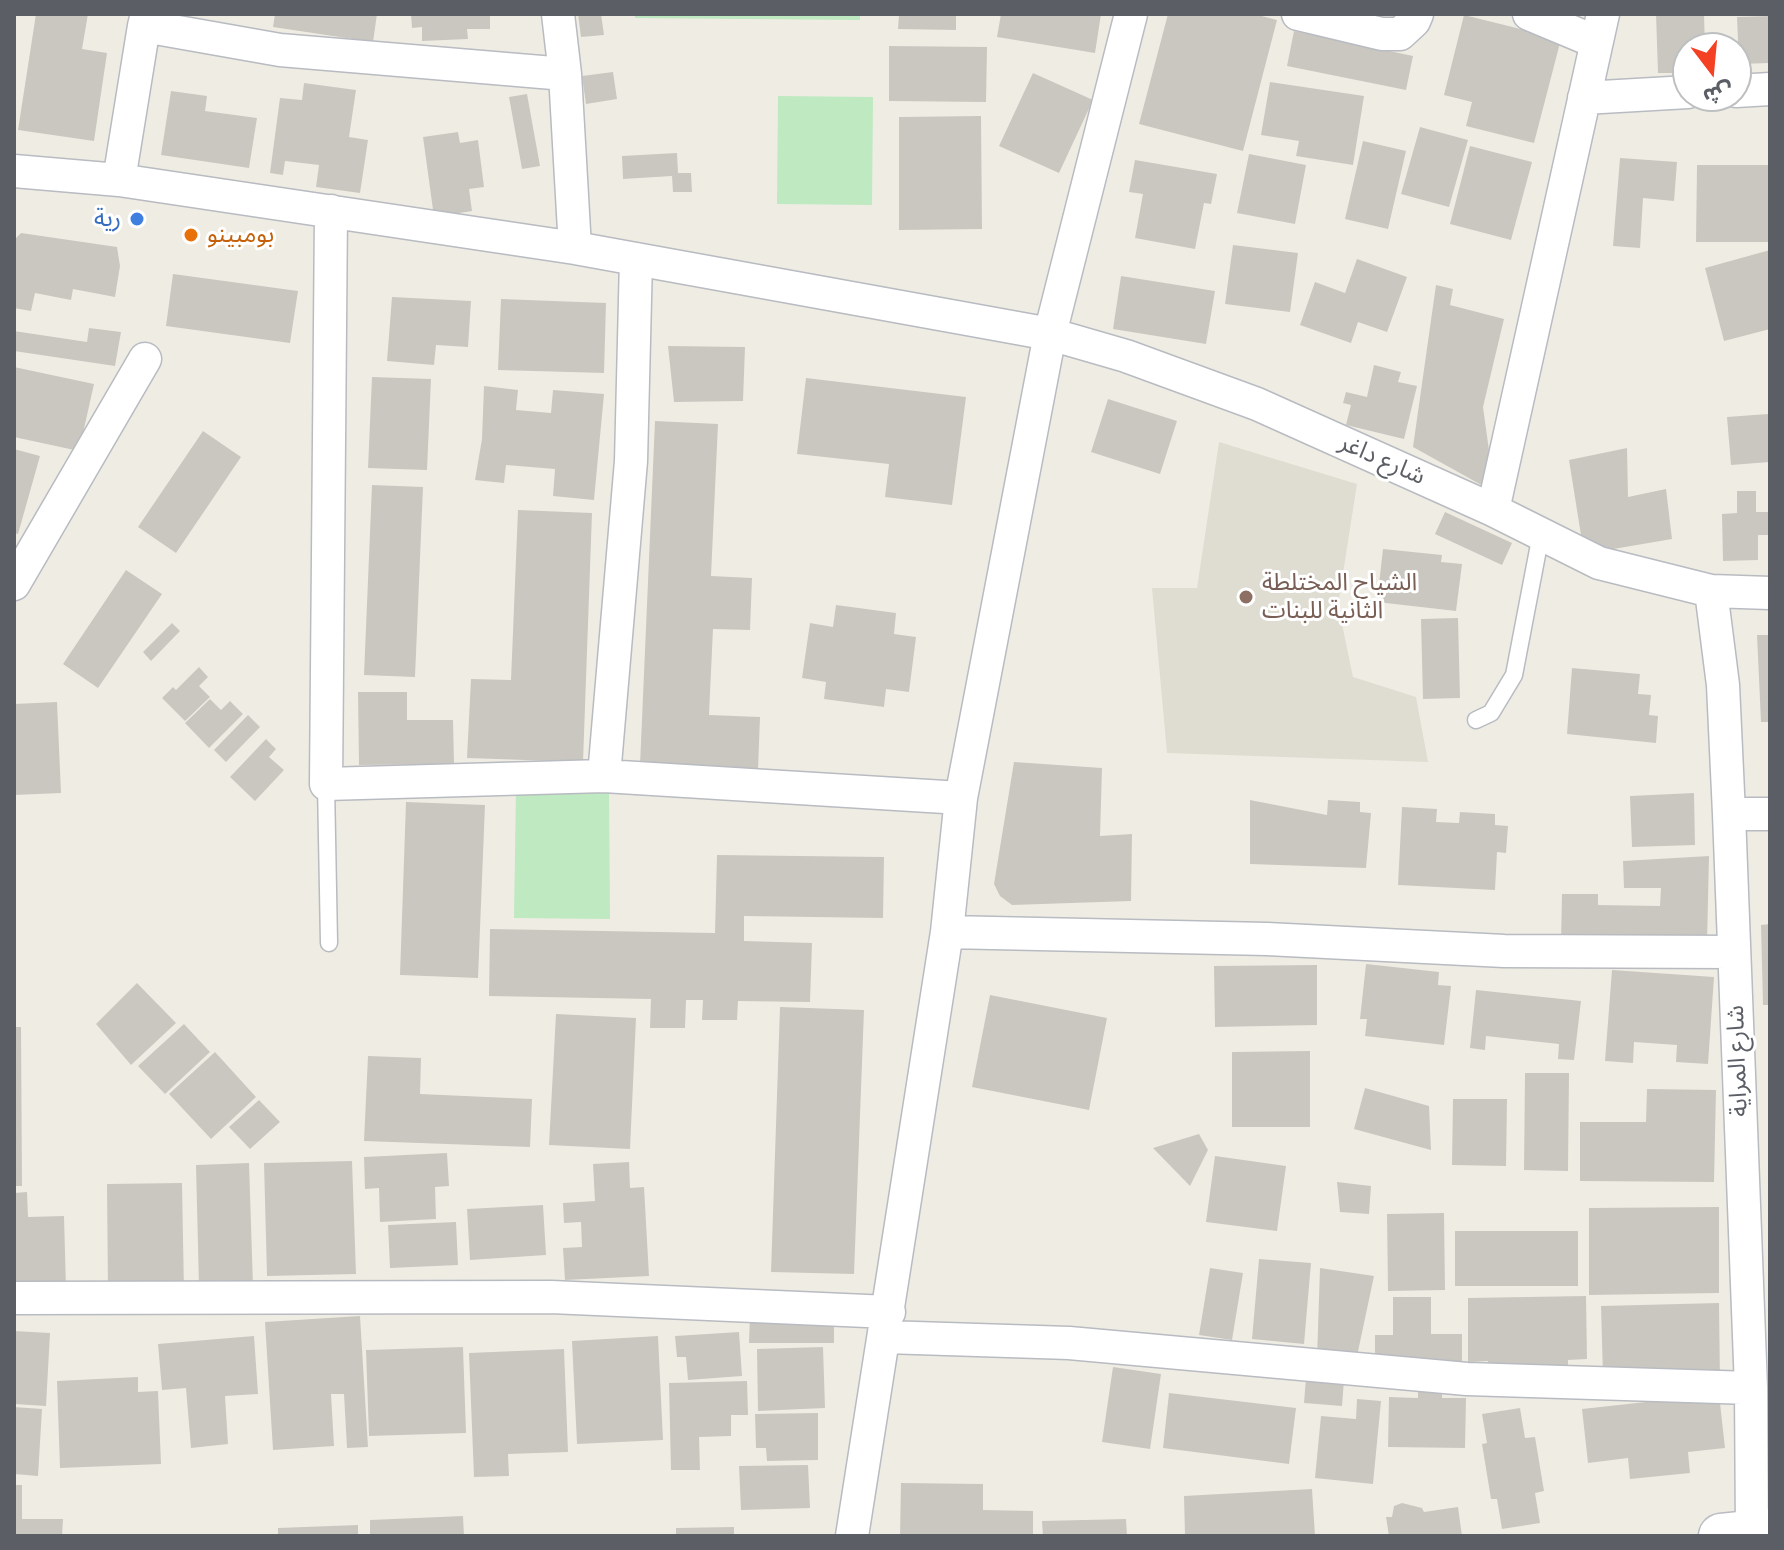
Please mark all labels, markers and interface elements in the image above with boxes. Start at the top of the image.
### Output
north arrow [1672,32,1752,112]
text: ش [1700,76,1736,111]
place label: رية [94,205,121,233]
marker: رية [128,210,146,228]
place label: بومبينو [207,221,274,249]
marker: بومبينو [182,226,200,244]
street label: شارع داغر [1335,428,1429,492]
place label: الشياح المختلطة الثانية للبنات [1262,569,1417,625]
marker: الشياح المختلطة الثانية للبنات [1237,588,1255,606]
street label: شارع المراية [1722,1005,1754,1117]

